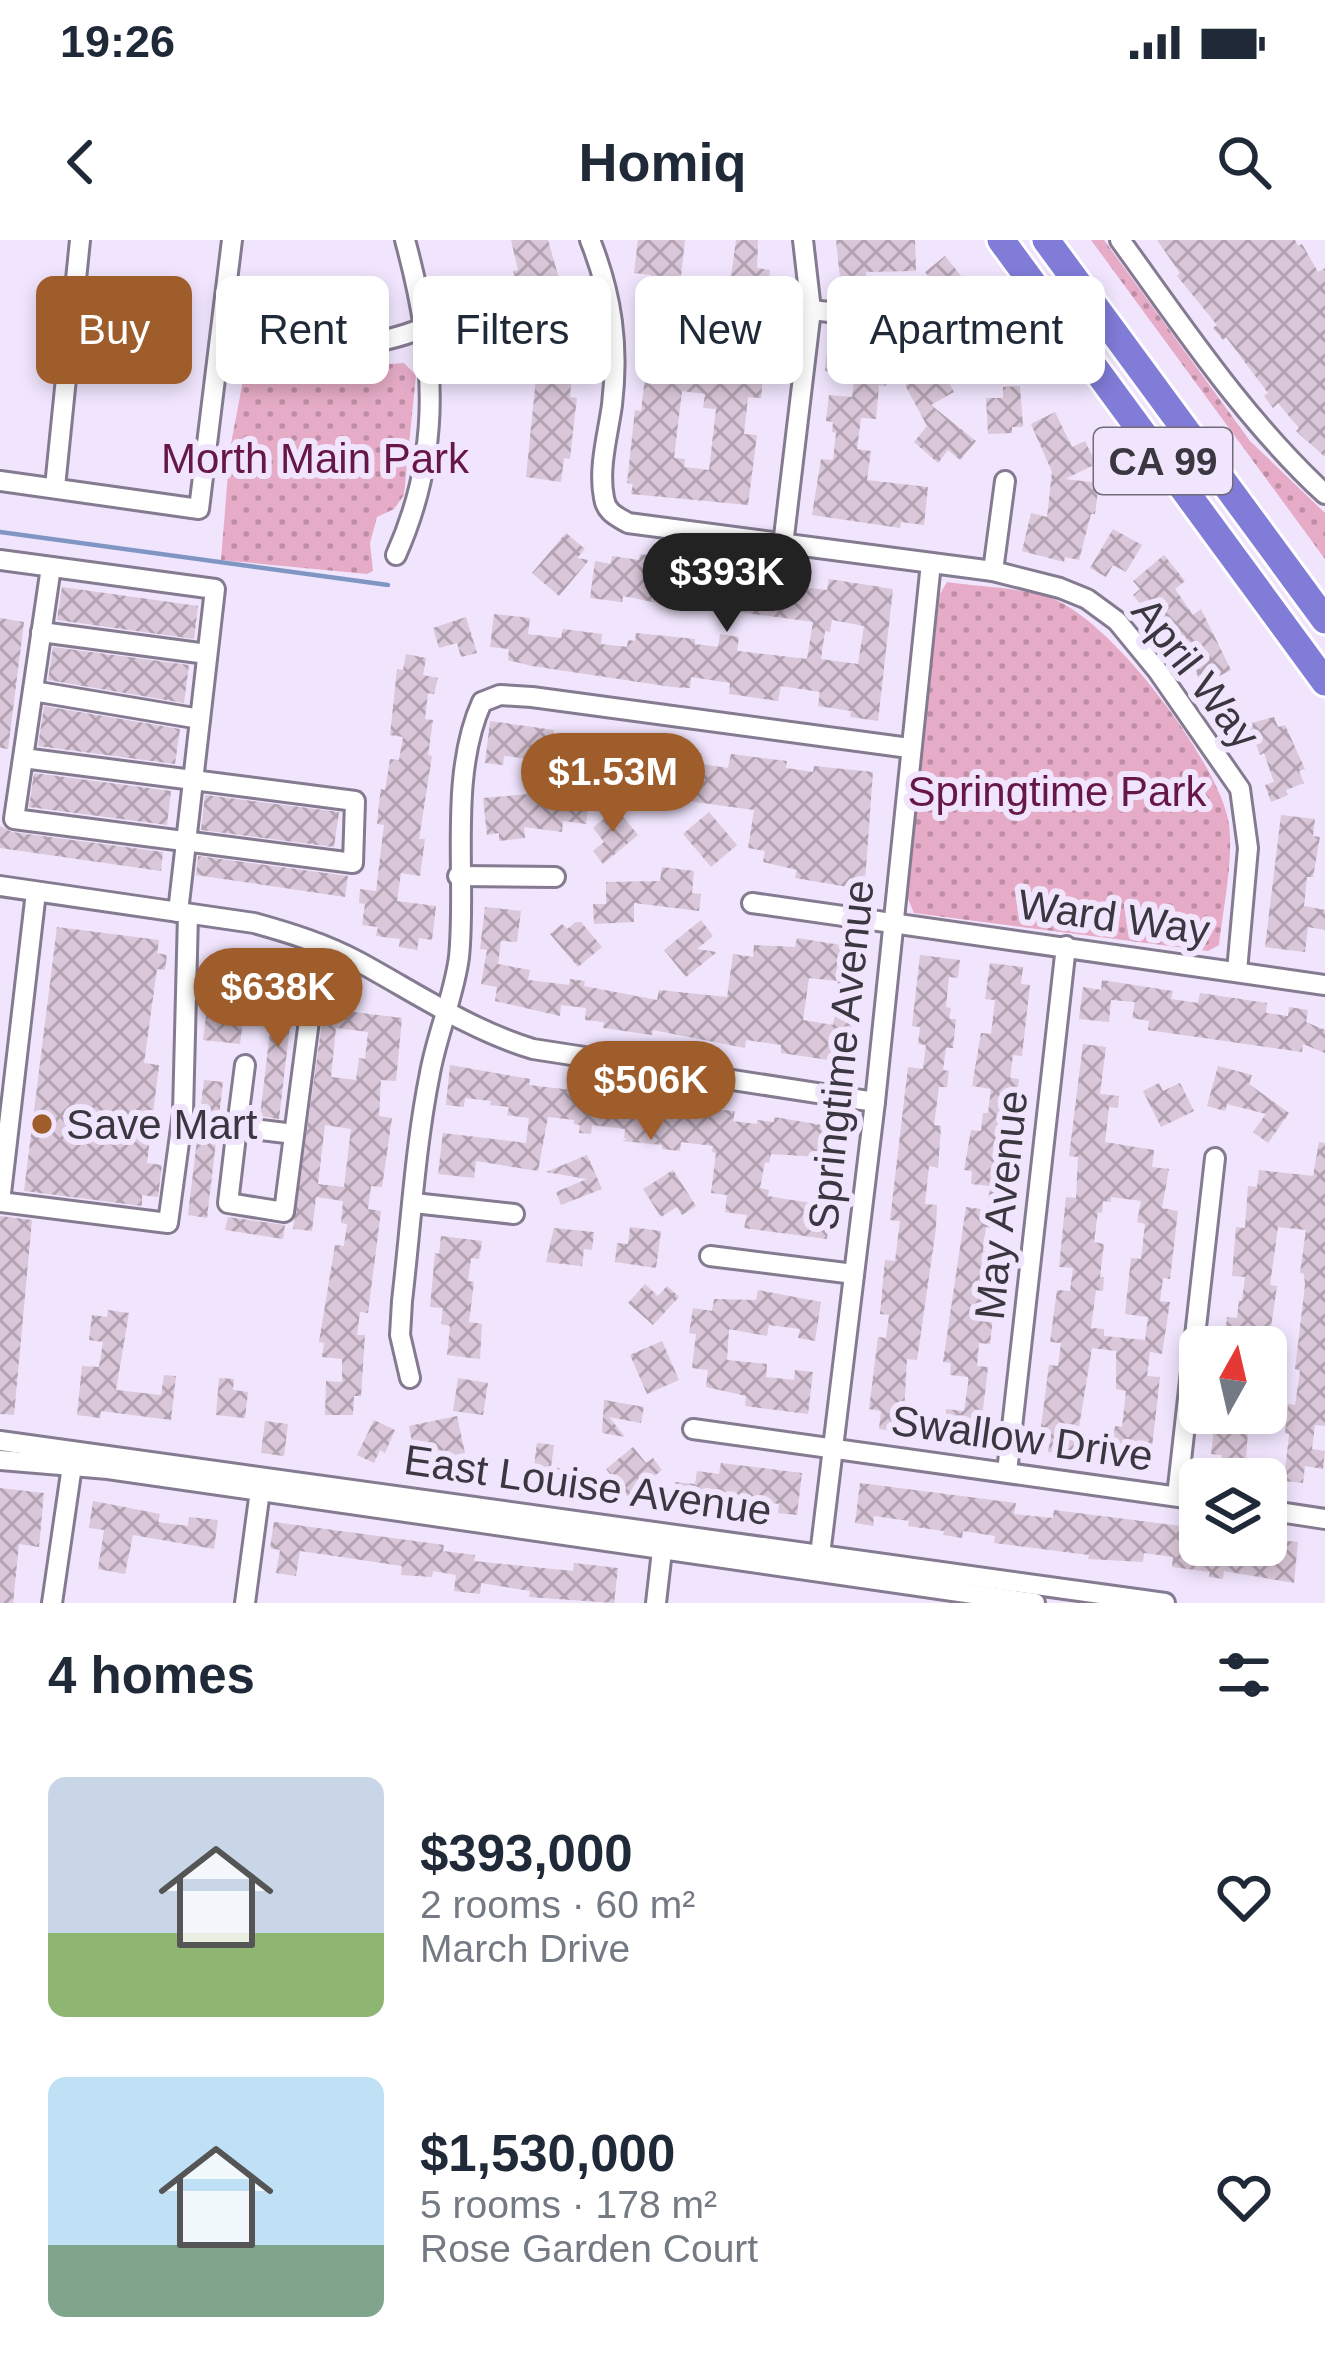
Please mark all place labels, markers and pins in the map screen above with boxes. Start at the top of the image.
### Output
pin: $393K [643,533,811,635]
pin: $1.53M [515,733,711,835]
pin: $638K [194,948,362,1050]
pin: $506K [567,1041,735,1143]
place label: Save Mart [66,1101,258,1148]
marker: Save Mart [29,1111,55,1137]

